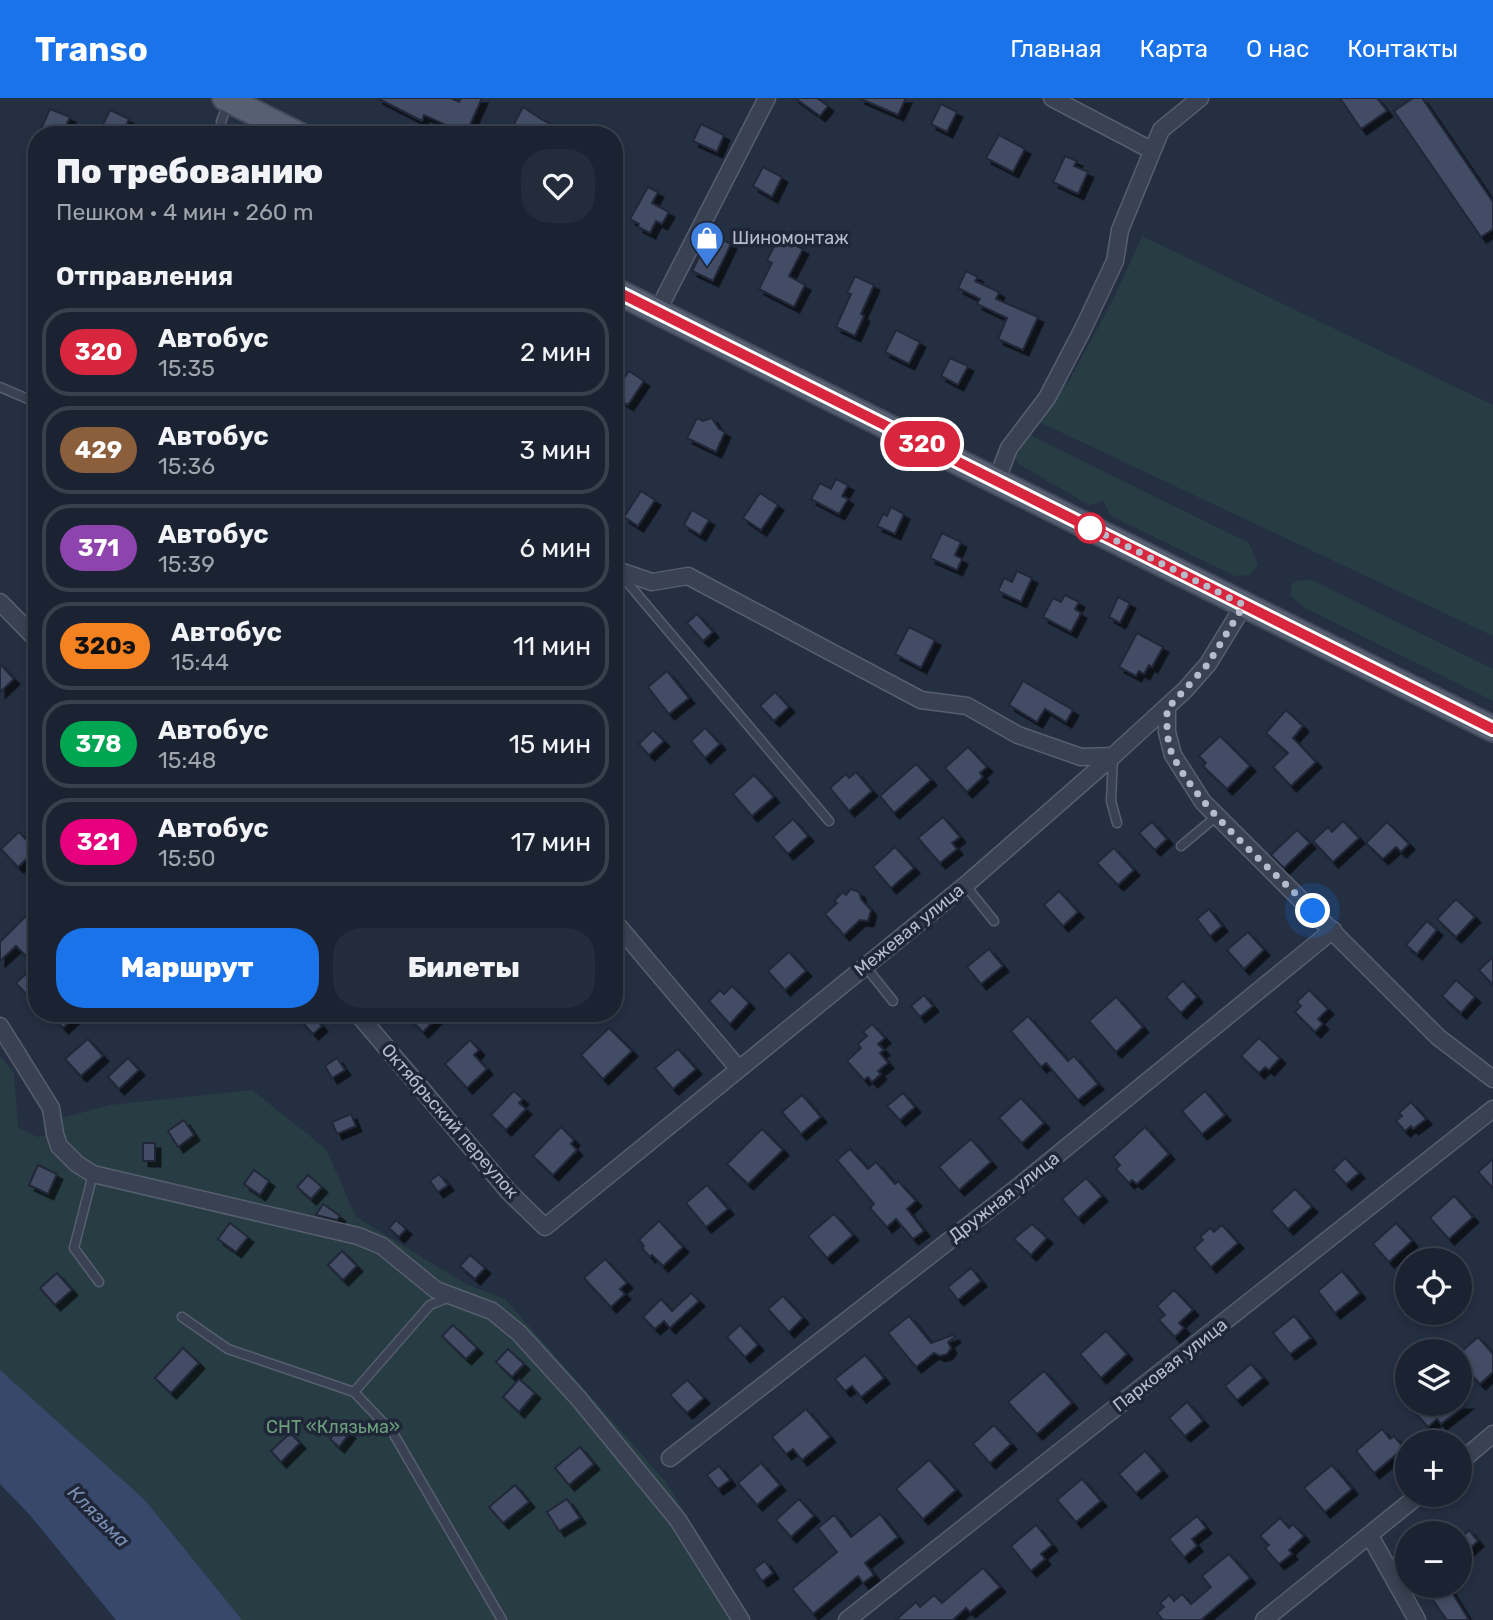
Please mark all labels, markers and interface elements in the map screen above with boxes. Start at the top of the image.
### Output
text: Transo [35,30,148,69]
text: Главная [1010,35,1102,63]
text: Карта [1140,35,1208,63]
text: О нас [1246,35,1309,63]
text: Контакты [1347,35,1458,63]
button: heart [521,149,595,223]
text: По требованию [56,152,323,191]
text: Пешком · 4 мин · 260 m [56,198,313,226]
shop icon: Шиномонтаж [688,219,726,268]
place label: Шиномонтаж [732,227,849,249]
text: Отправления [56,261,233,292]
text: Автобус [158,323,269,354]
text: 2 мин [520,337,591,368]
text: 320 [75,338,122,366]
text: 15:35 [158,354,215,382]
text: Автобус [158,421,269,452]
line badge: 320 [882,421,962,467]
text: 320 [898,430,946,458]
text: 3 мин [520,435,591,466]
text: 429 [75,436,122,464]
text: 15:36 [158,452,215,480]
unlabelled marker [1075,513,1105,543]
text: Автобус [158,519,269,550]
text: 6 мин [520,533,591,564]
text: 371 [78,534,119,562]
text: 15:39 [158,550,215,578]
text: Автобус [171,617,282,648]
text: 11 мин [513,631,591,662]
text: 320э [74,632,136,660]
text: 15:44 [171,648,229,676]
text: Автобус [158,715,269,746]
text: 15 мин [509,729,591,760]
text: 378 [76,730,121,758]
text: 15:48 [158,746,216,774]
text: Автобус [158,813,269,844]
text: 17 мин [511,827,591,858]
text: 321 [77,828,120,856]
text: 15:50 [158,844,216,872]
street label: Межевая улица [850,879,968,981]
your location [1295,893,1330,928]
button: Маршрут [56,928,319,1008]
button: Билеты [333,928,595,1008]
street label: Октябрьский переулок [377,1039,523,1203]
street label: Дружная улица [944,1147,1064,1247]
map controls [1395,1248,1472,1598]
button: locate [1395,1248,1472,1325]
street label: Парковая улица [1108,1314,1232,1416]
button: layers [1395,1339,1472,1416]
park label: СНТ «Клязьма» [266,1416,400,1438]
button: + [1395,1430,1472,1507]
water label: Клязьма [63,1481,134,1552]
button: − [1395,1521,1472,1598]

